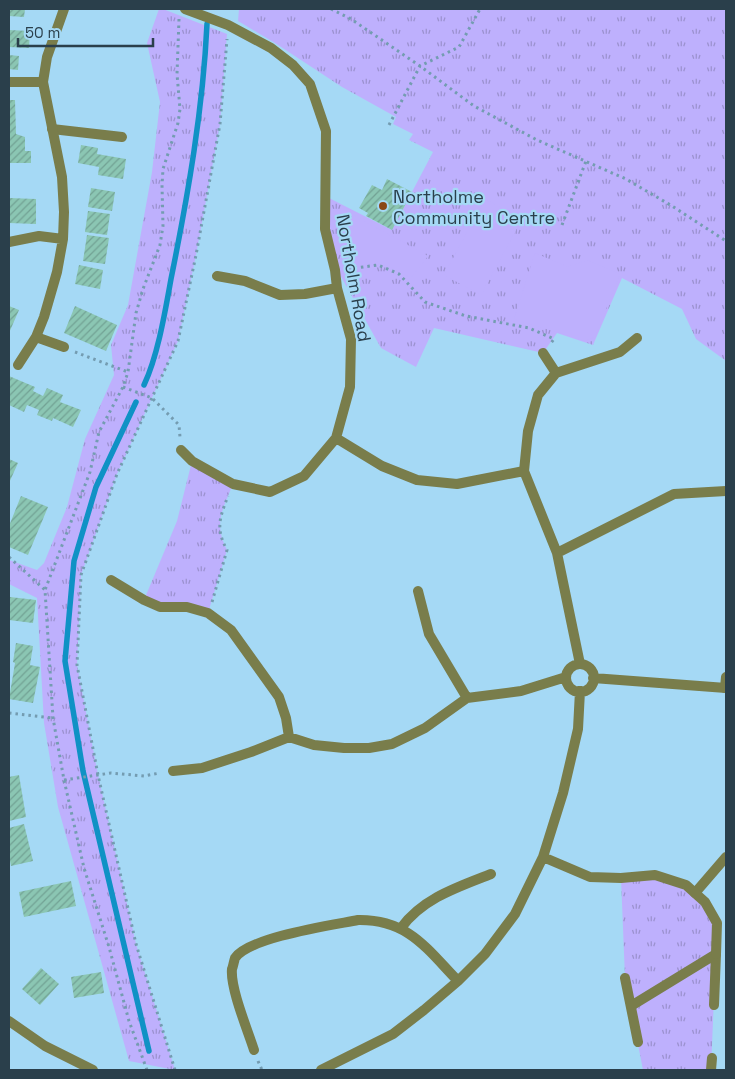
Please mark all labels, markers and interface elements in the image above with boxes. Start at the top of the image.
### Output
scale bar [18,15,152,47]
text: 50 m [25,23,60,42]
place label: Northolme Community Centre [393,185,555,229]
marker: Northolme Community Centre [377,200,389,212]
street label: Northolm Road [331,212,377,344]

